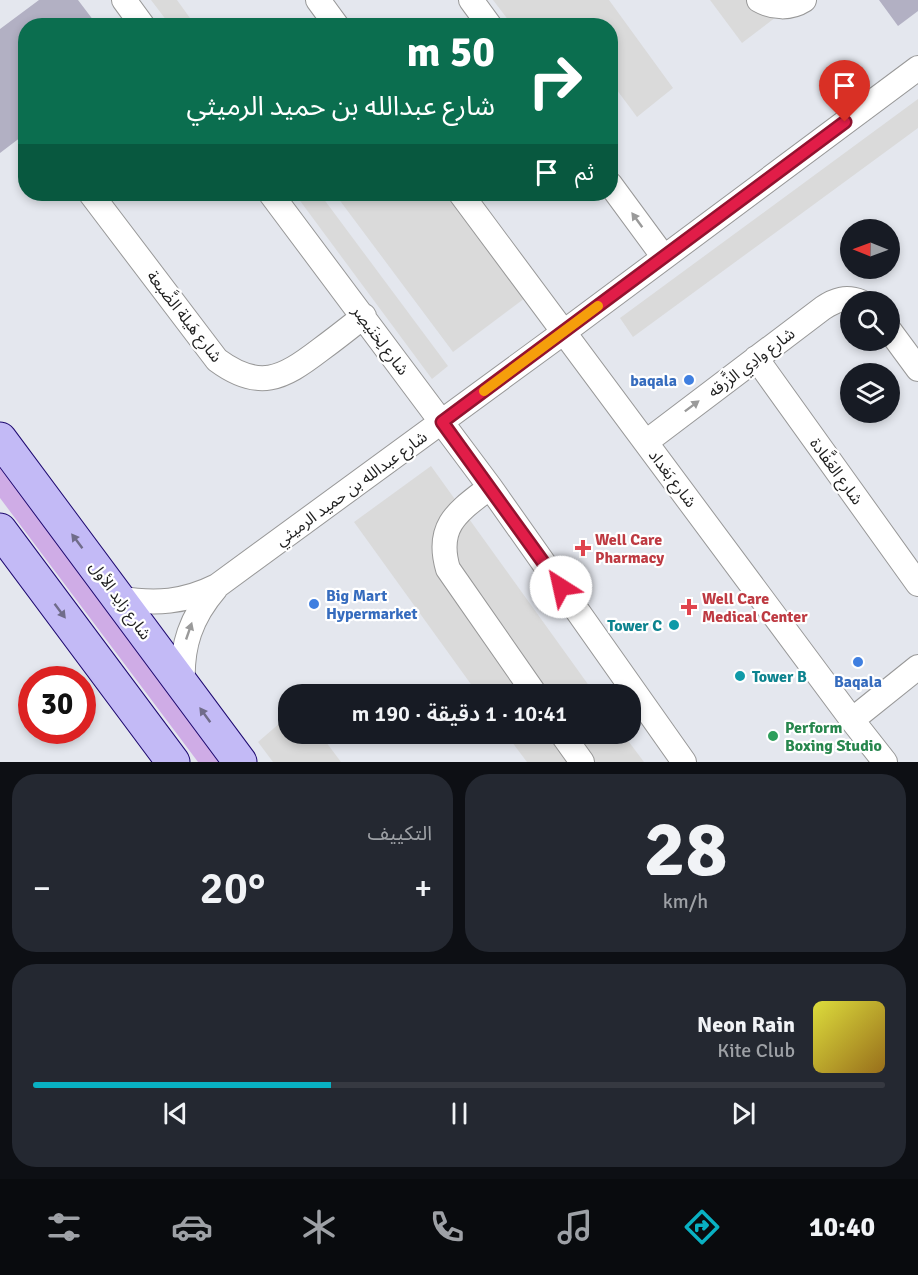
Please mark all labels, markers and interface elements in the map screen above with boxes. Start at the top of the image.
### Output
text: 50 m [406,27,495,78]
icon: right [516,42,594,120]
pin [819,60,870,122]
icon: arrive [828,69,861,102]
text: شارع عبدالله بن حميد الرميثي [187,90,495,123]
icon: arrive [530,156,563,189]
text: ثم [575,159,594,186]
one-way arrow [631,213,643,229]
north arrow [840,219,900,279]
map controls [840,219,900,423]
street label: شارع هَيلة الضَّبعة [141,266,228,368]
button: search [840,291,900,351]
street label: شارع لِخنَيصِر [345,301,413,381]
street label: شارع وادِي الزَّرقه [703,322,800,404]
button: layers [840,363,900,423]
place label: baqala [630,371,677,391]
marker: baqala [682,373,696,387]
one-way arrow [685,401,700,413]
street label: شارع عبدالله بن حميد الرميثي [272,427,433,552]
street label: شارع العَفَّادة [804,433,869,510]
street label: شارع بَغداد [642,446,700,513]
place label: Well Care Pharmacy [595,530,664,568]
one-way arrow [71,534,83,550]
marker: Well Care Pharmacy [576,541,590,555]
position arrow [529,555,593,619]
street label: شارع زايد الأول [83,557,155,645]
place label: Big Mart Hypermarket [326,586,417,624]
place label: Well Care Medical Center [702,589,808,627]
marker: Big Mart Hypermarket [307,597,321,611]
marker: Well Care Medical Center [680,598,698,616]
one-way arrow [54,603,66,618]
place label: Tower C [607,616,662,636]
marker: Tower C [667,618,681,632]
one-way arrow [185,622,194,640]
marker: Baqala [851,655,865,669]
speed limit sign: 30 [18,666,96,744]
place label: Tower B [752,667,807,687]
marker: Tower B [733,669,747,683]
place label: Baqala [834,672,882,692]
text: 10:41 · 1 دقيقة · 190 m [352,700,567,727]
one-way arrow [199,708,211,724]
place label: Perform Boxing Studio [785,718,882,756]
marker: Perform Boxing Studio [766,729,780,743]
text: 28 [643,802,728,898]
text: التكييف [368,821,432,846]
text: 20° [200,861,265,916]
text: − [33,868,51,909]
text: + [414,868,432,909]
text: km/h [663,889,708,914]
text: Neon Rain [697,1011,795,1038]
text: Kite Club [717,1038,795,1063]
icon: previous [159,1097,192,1130]
icon: pause [443,1097,476,1130]
icon: next [727,1097,760,1130]
icon: filters [43,1206,85,1248]
icon: car [171,1206,213,1248]
icon: climate [298,1206,340,1248]
icon: phone [426,1206,468,1248]
icon: music [554,1206,596,1248]
icon: directions [681,1206,723,1248]
text: 10:40 [809,1211,875,1244]

